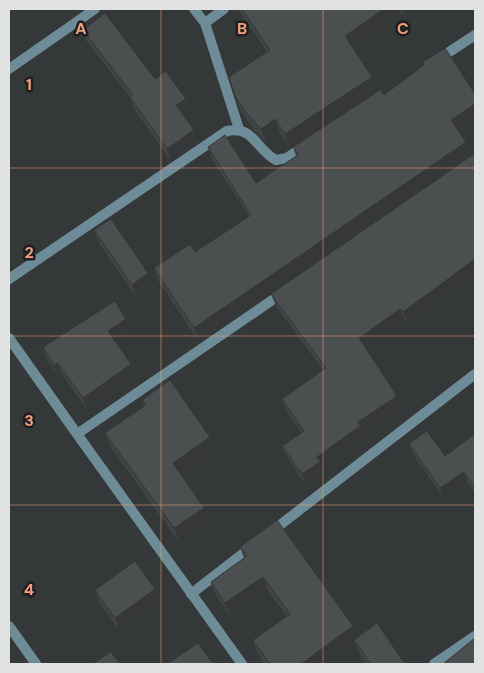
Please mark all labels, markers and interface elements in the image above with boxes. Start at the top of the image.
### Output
text: A [75,18,87,39]
text: B [237,18,247,39]
text: C [397,18,409,39]
text: 1 [26,74,32,95]
text: 2 [24,242,34,263]
text: 3 [24,410,34,431]
text: 4 [24,579,34,600]

